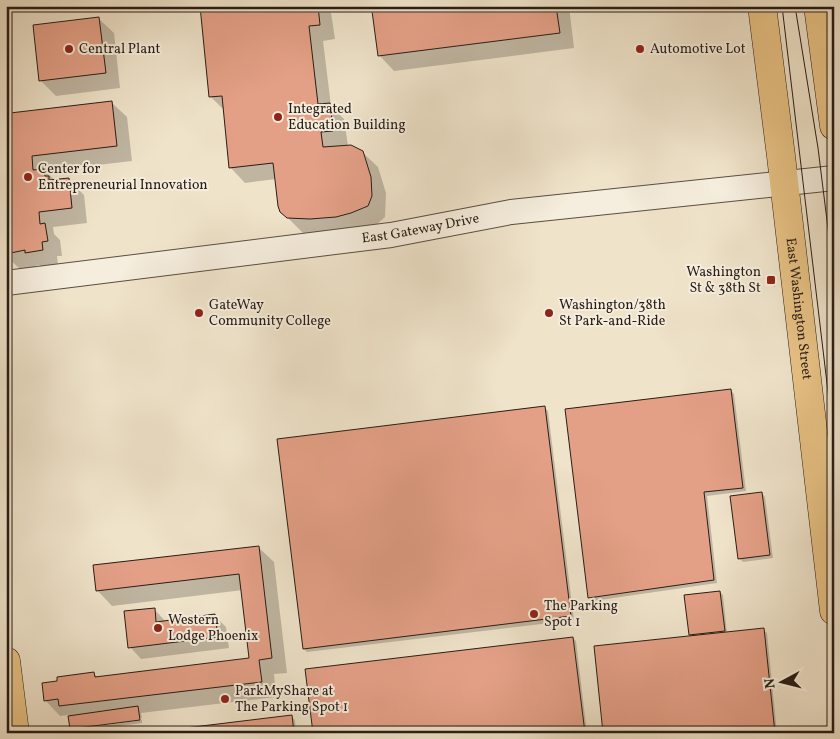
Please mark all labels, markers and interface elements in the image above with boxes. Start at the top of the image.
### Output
place label: Central Plant [79,40,161,59]
place label: Automotive Lot [650,40,746,59]
marker: Central Plant [63,43,75,55]
marker: Automotive Lot [634,43,646,55]
place label: Integrated Education Building [288,100,406,135]
marker: Integrated Education Building [272,111,284,123]
place label: Center for Entrepreneurial Innovation [38,160,208,195]
marker: Center for Entrepreneurial Innovation [22,171,34,183]
street label: East Gateway Drive [361,209,481,248]
street label: East Washington Street [781,237,817,381]
place label: Washington St & 38th St [686,263,761,298]
marker: Washington St & 38th St [765,274,777,286]
place label: GateWay Community College [209,296,331,331]
place label: Washington/38th St Park-and-Ride [559,296,666,331]
marker: GateWay Community College [193,307,205,319]
marker: Washington/38th St Park-and-Ride [543,307,555,319]
place label: The Parking Spot 1 [544,597,618,632]
marker: The Parking Spot 1 [528,608,540,620]
place label: Western Lodge Phoenix [168,611,258,646]
marker: Western Lodge Phoenix [152,622,164,634]
north arrow [758,656,808,706]
text: N [761,677,781,690]
place label: ParkMyShare at The Parking Spot 1 [235,682,348,717]
marker: ParkMyShare at The Parking Spot 1 [219,693,231,705]

